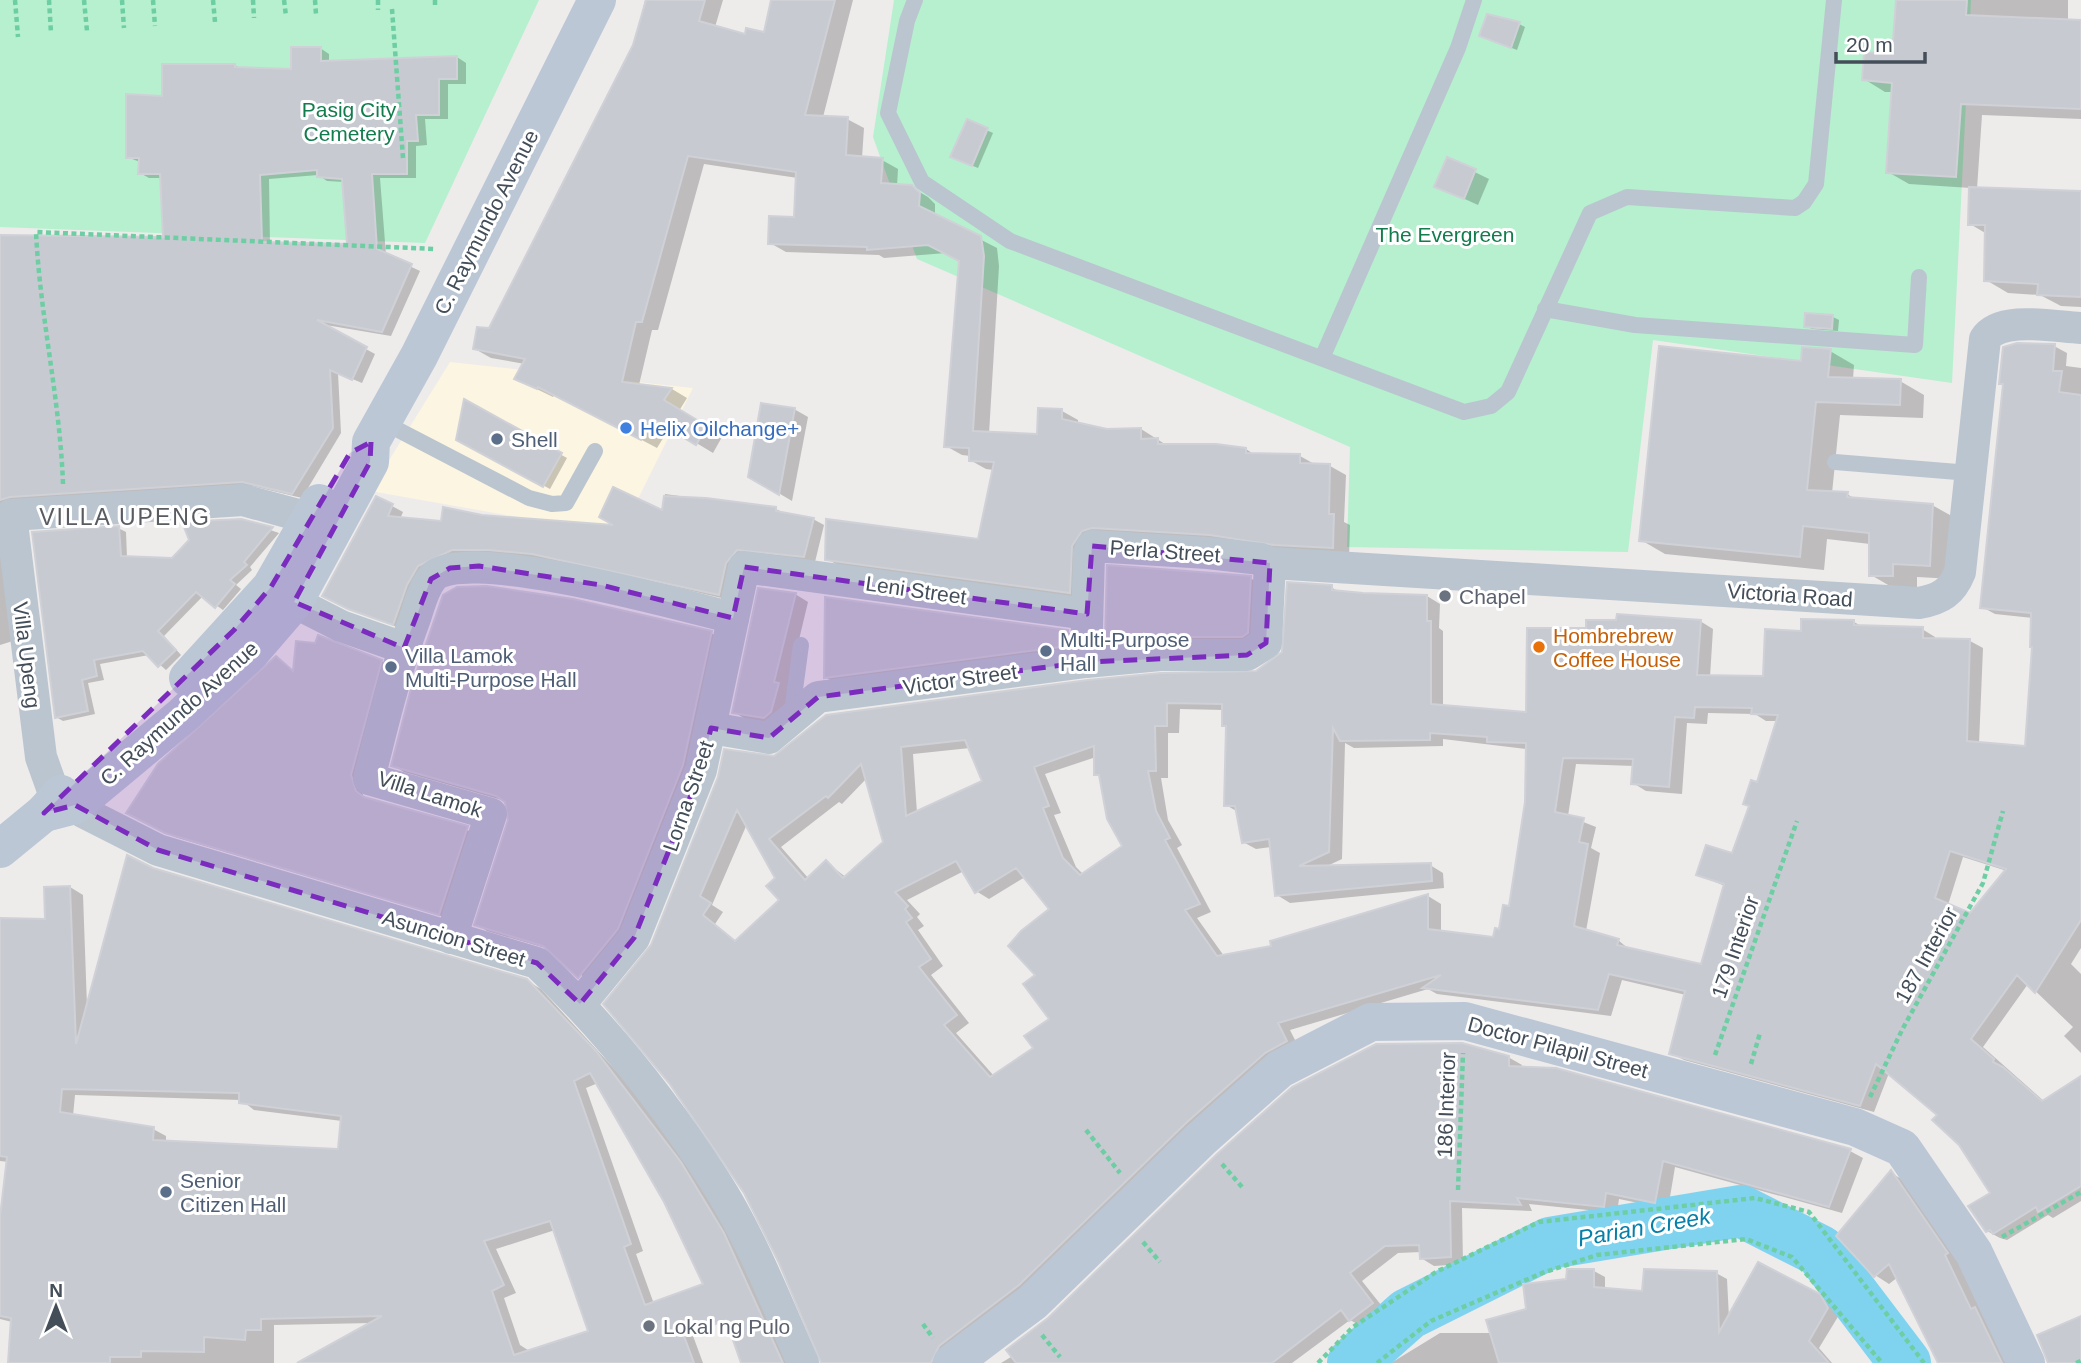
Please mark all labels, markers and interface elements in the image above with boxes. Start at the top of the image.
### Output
scale bar [1836,21,1925,65]
text: 20 m [1846,33,1893,56]
park label: Pasig City Cemetery [302,98,397,145]
street label: C. Raymundo Avenue [429,126,543,318]
park label: The Evergreen [1376,223,1514,246]
place label: Helix Oilchange+ [640,417,799,440]
marker: Helix Oilchange+ [618,420,634,436]
place label: Shell [511,428,558,451]
marker: Shell [489,431,505,447]
district label: VILLA UPENG [39,504,211,530]
street label: Perla Street [1109,536,1221,566]
street label: Leni Street [864,572,968,608]
street label: Victoria Road [1727,579,1853,611]
place label: Chapel [1459,585,1526,608]
marker: Chapel [1437,588,1453,604]
street label: Villa Upeng [9,600,45,710]
place label: Hombrebrew Coffee House [1553,624,1681,671]
place label: Multi-Purpose Hall [1060,628,1190,675]
street label: C. Raymundo Avenue [96,636,262,790]
marker: Hombrebrew Coffee House [1531,639,1547,655]
marker: Multi-Purpose Hall [1038,643,1054,659]
place label: Villa Lamok Multi-Purpose Hall [405,644,577,691]
marker: Villa Lamok Multi-Purpose Hall [383,659,399,675]
street label: Victor Street [901,660,1019,698]
street label: Lorna Street [658,737,718,854]
street label: Villa Lamok [375,766,485,822]
street label: 179 Interior [1707,893,1763,1001]
street label: 187 Interior [1890,903,1962,1007]
street label: Asuncion Street [380,905,528,971]
street label: Doctor Pilapil Street [1465,1012,1651,1082]
street label: 186 Interior [1433,1052,1459,1158]
place label: Senior Citizen Hall [180,1169,286,1216]
marker: Senior Citizen Hall [158,1184,174,1200]
water label: Parian Creek [1576,1202,1714,1251]
north arrow [21,1272,91,1342]
text: N [49,1280,63,1301]
place label: Lokal ng Pulo [663,1315,790,1338]
marker: Lokal ng Pulo [641,1318,657,1334]

